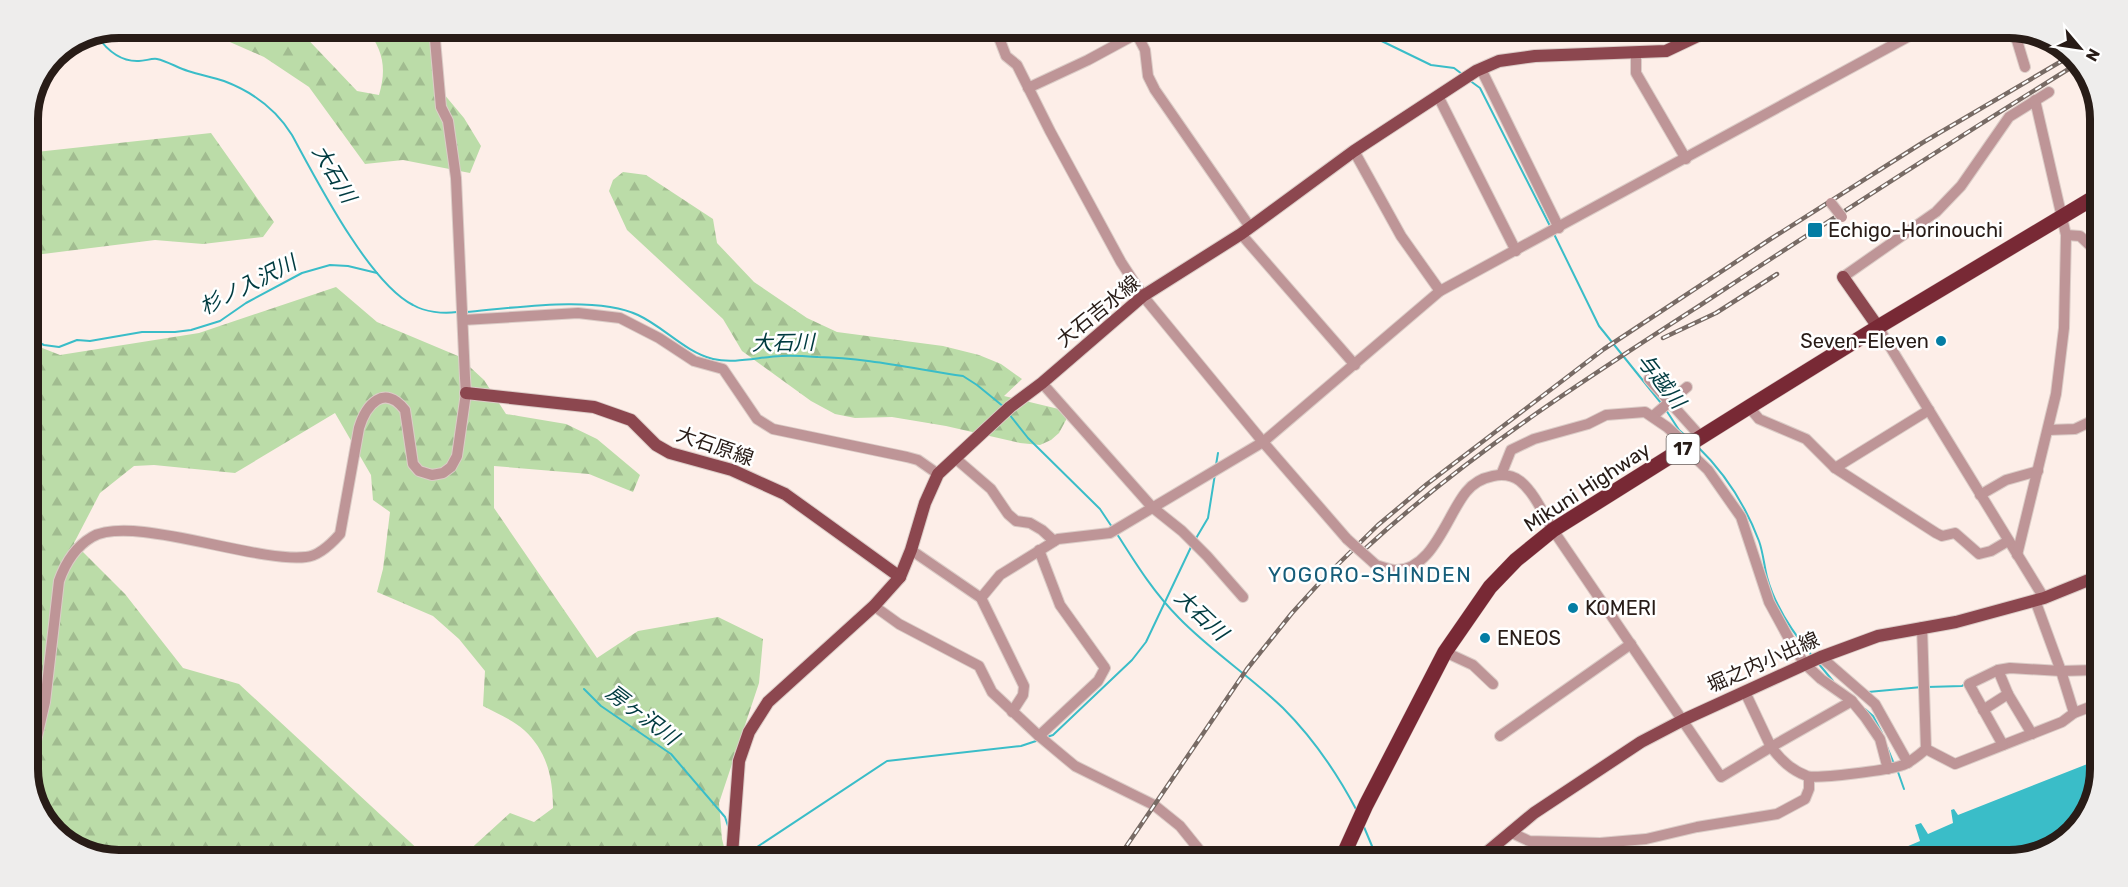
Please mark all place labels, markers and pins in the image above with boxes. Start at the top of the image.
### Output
place label: Echigo-Horinouchi [1828,218,2003,242]
marker: Echigo-Horinouchi [1806,221,1824,239]
place label: Seven-Eleven [1800,329,1929,353]
marker: Seven-Eleven [1934,334,1948,348]
place label: KOMERI [1585,596,1656,620]
marker: KOMERI [1566,601,1580,615]
place label: ENEOS [1497,626,1561,650]
marker: ENEOS [1478,631,1492,645]

